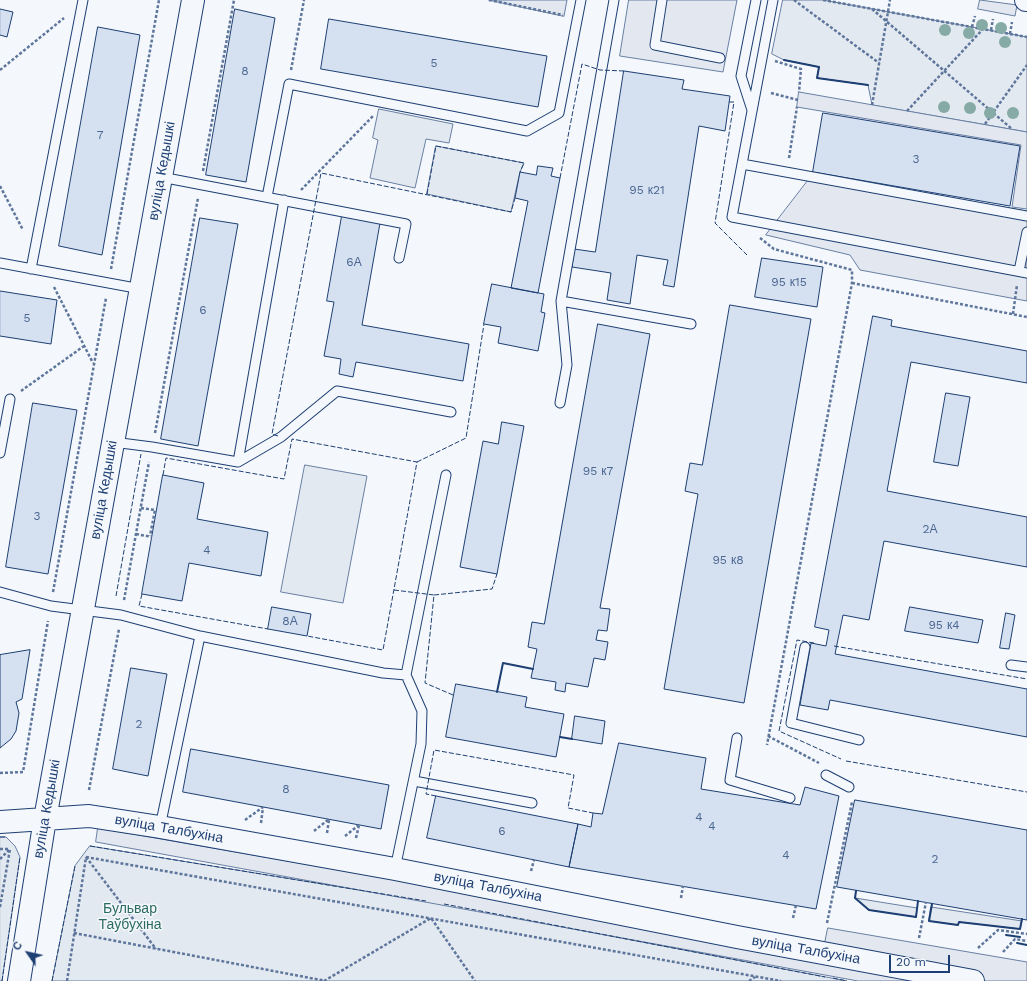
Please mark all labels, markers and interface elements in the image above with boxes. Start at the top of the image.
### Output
house number: 5 [431,56,437,70]
house number: 8 [241,64,249,78]
street label: вуліца Кедышкі [145,120,179,222]
house number: 7 [97,128,103,142]
house number: 3 [913,152,919,166]
house number: 95 к21 [629,183,665,197]
house number: 6А [346,255,362,269]
house number: 95 к15 [771,275,807,289]
house number: 6 [199,303,207,317]
house number: 5 [24,311,30,325]
street label: вуліца Кедышкі [87,439,121,541]
house number: 95 к7 [583,464,613,478]
house number: 3 [34,509,40,523]
house number: 2А [923,522,937,536]
house number: 4 [203,543,211,557]
house number: 95 к8 [712,553,744,567]
house number: 8А [282,614,298,628]
house number: 95 к4 [928,618,960,632]
house number: 2 [136,717,142,731]
street label: вуліца Кедышкі [30,758,64,860]
house number: 8 [282,782,290,796]
house number: 4 [695,810,703,824]
street label: вуліца Талбухіна [113,811,225,847]
house number: 4 [708,819,716,833]
house number: 6 [498,824,506,838]
house number: 4 [782,848,790,862]
house number: 2 [932,852,938,866]
street label: вуліца Талбухіна [432,868,544,906]
park label: Бульвар Таўбухіна [98,901,162,934]
street label: вуліца Талбухіна [750,932,862,968]
north arrow [8,933,48,973]
text: С [10,939,25,953]
scale bar [891,947,952,973]
text: 20 m [896,955,926,969]

